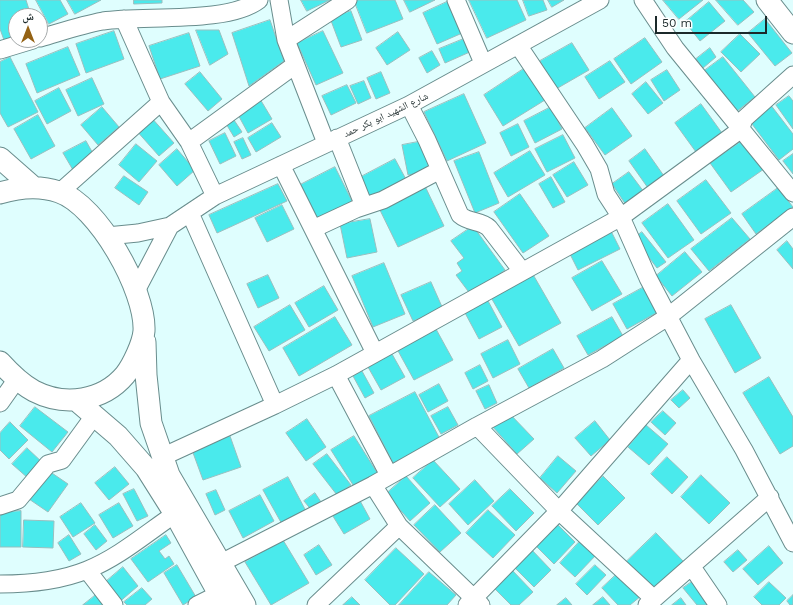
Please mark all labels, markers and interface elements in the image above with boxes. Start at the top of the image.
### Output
north arrow [8,8,48,48]
scale bar [657,8,769,34]
text: ش [22,10,34,23]
text: 50 m [662,16,692,30]
street label: شارع الشهيد ابو بكر حمد [342,90,430,140]

